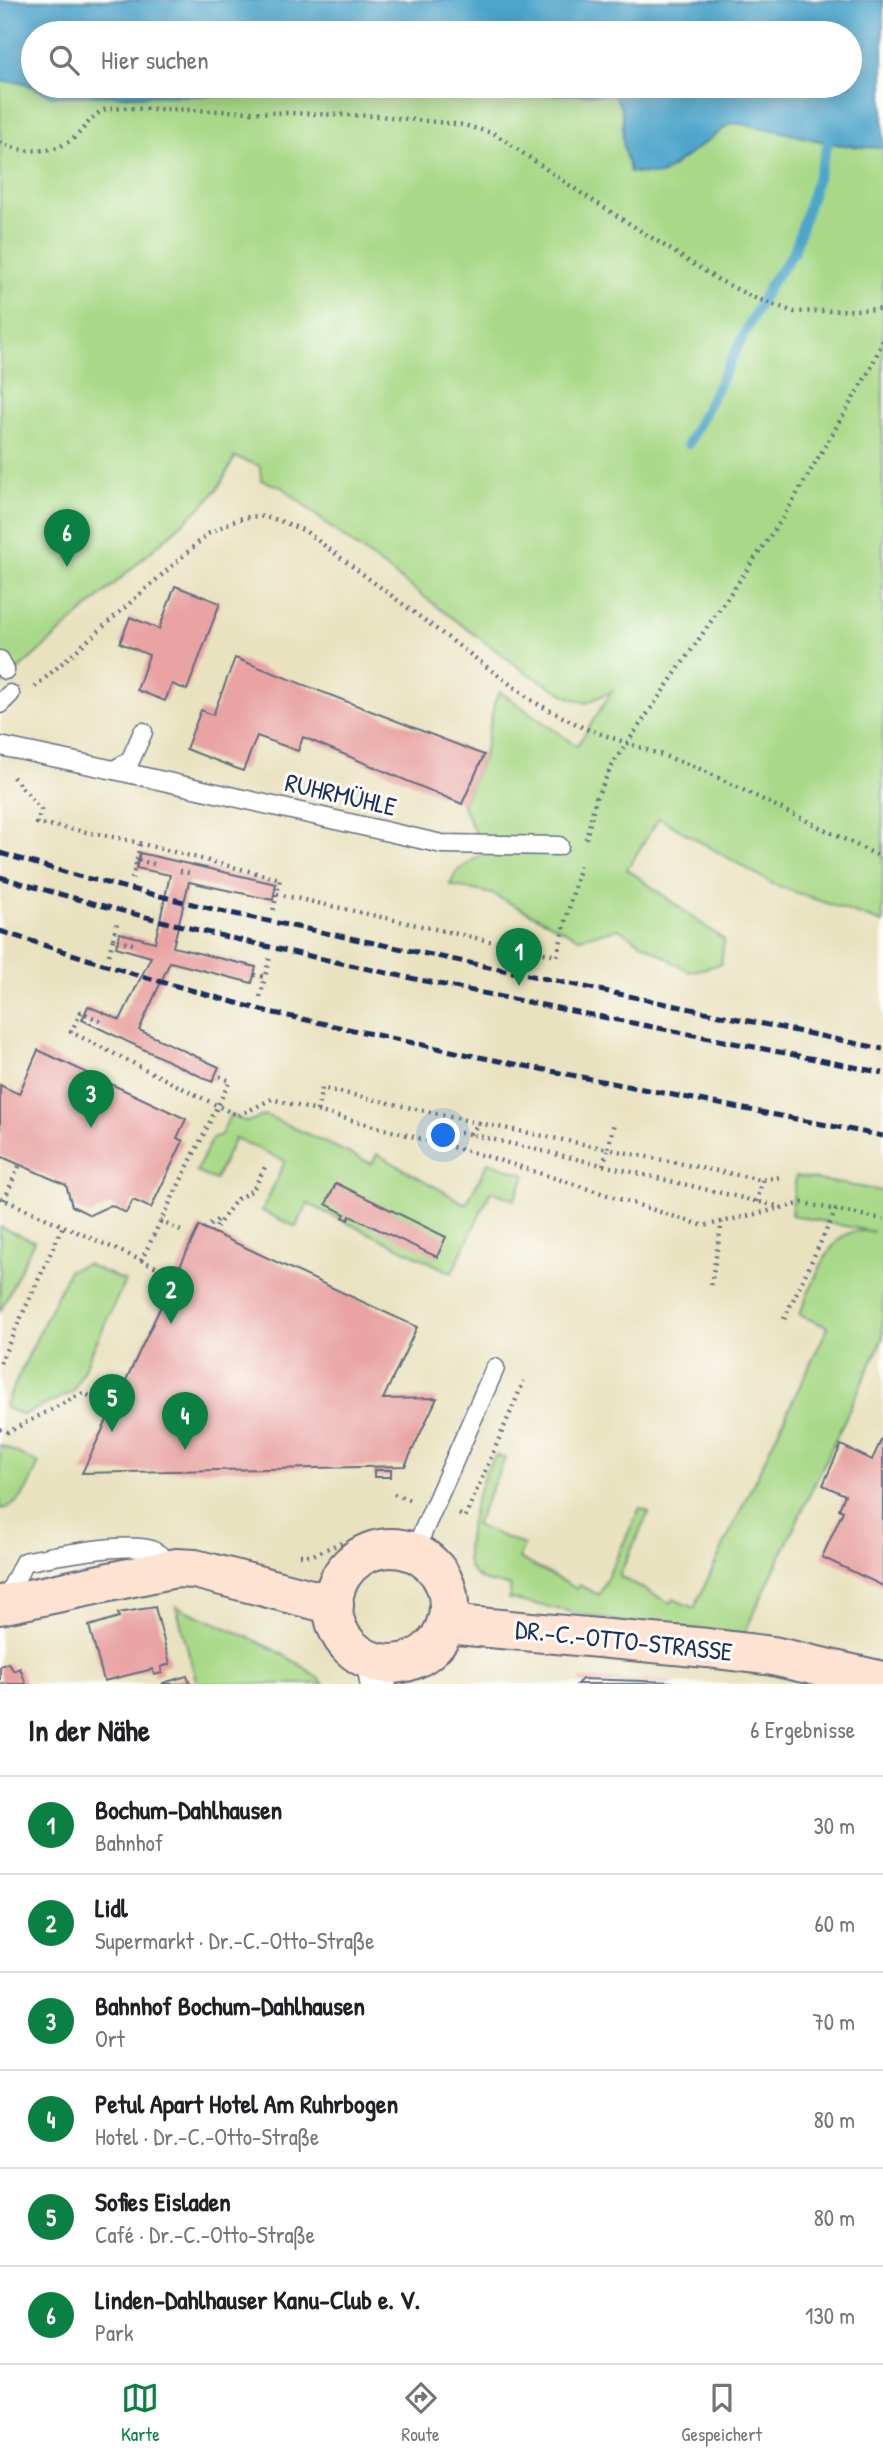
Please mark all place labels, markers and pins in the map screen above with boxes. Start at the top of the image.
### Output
pin: 6 [44,509,90,567]
pin: 1 [496,928,542,986]
pin: 3 [68,1070,114,1128]
pin: 2 [148,1266,194,1324]
pin: 5 [89,1374,135,1432]
pin: 4 [162,1392,208,1450]

